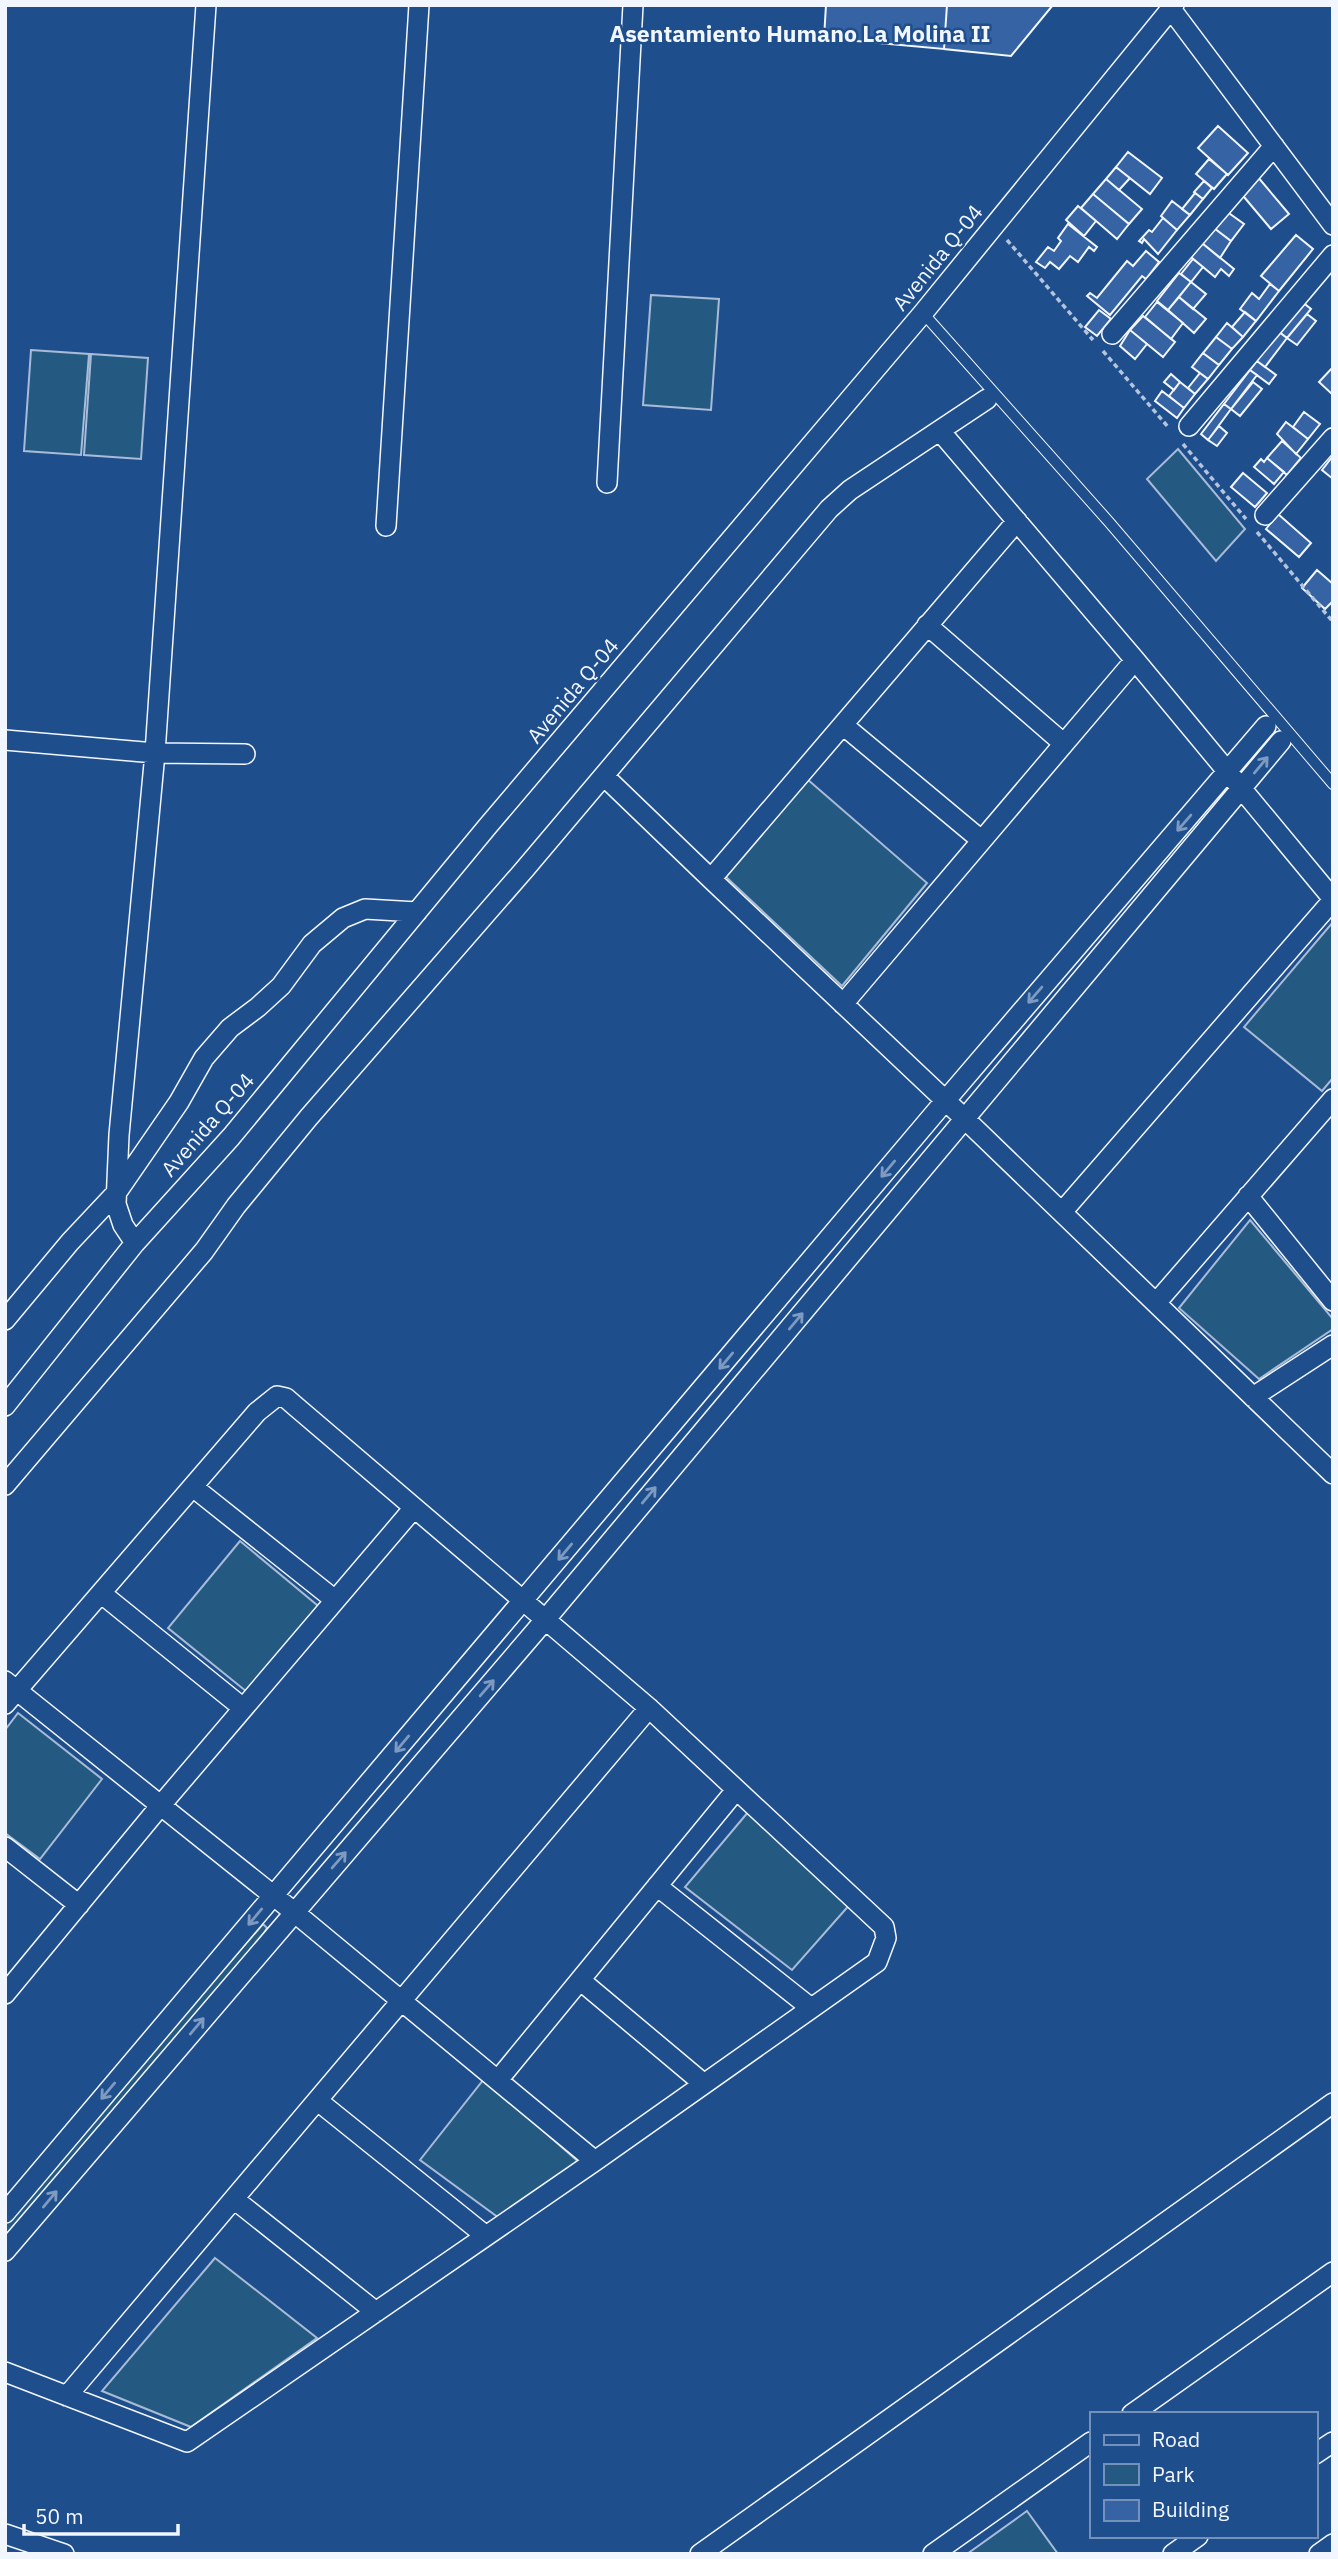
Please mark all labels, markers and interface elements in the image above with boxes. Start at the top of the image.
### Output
district label: Asentamiento Humano La Molina II [609,18,991,48]
street label: Avenida Q-04 [886,198,989,316]
street label: Avenida Q-04 [520,632,624,749]
one-way arrow [1253,756,1269,774]
one-way arrow [1176,814,1192,832]
one-way arrow [1027,986,1043,1004]
street label: Avenida Q-04 [154,1066,260,1182]
one-way arrow [880,1159,896,1177]
one-way arrow [788,1312,804,1330]
one-way arrow [719,1351,734,1369]
one-way arrow [641,1486,657,1504]
one-way arrow [557,1542,573,1560]
one-way arrow [479,1679,495,1697]
one-way arrow [394,1735,410,1753]
one-way arrow [331,1851,347,1869]
one-way arrow [247,1908,263,1926]
one-way arrow [189,2017,205,2035]
one-way arrow [100,2082,116,2100]
one-way arrow [42,2190,58,2208]
legend [1090,2412,1317,2538]
text: Road [1152,2425,1200,2453]
text: Park [1152,2460,1195,2488]
scale bar [24,2492,178,2536]
text: Building [1152,2495,1229,2523]
text: 50 m [35,2502,84,2530]

